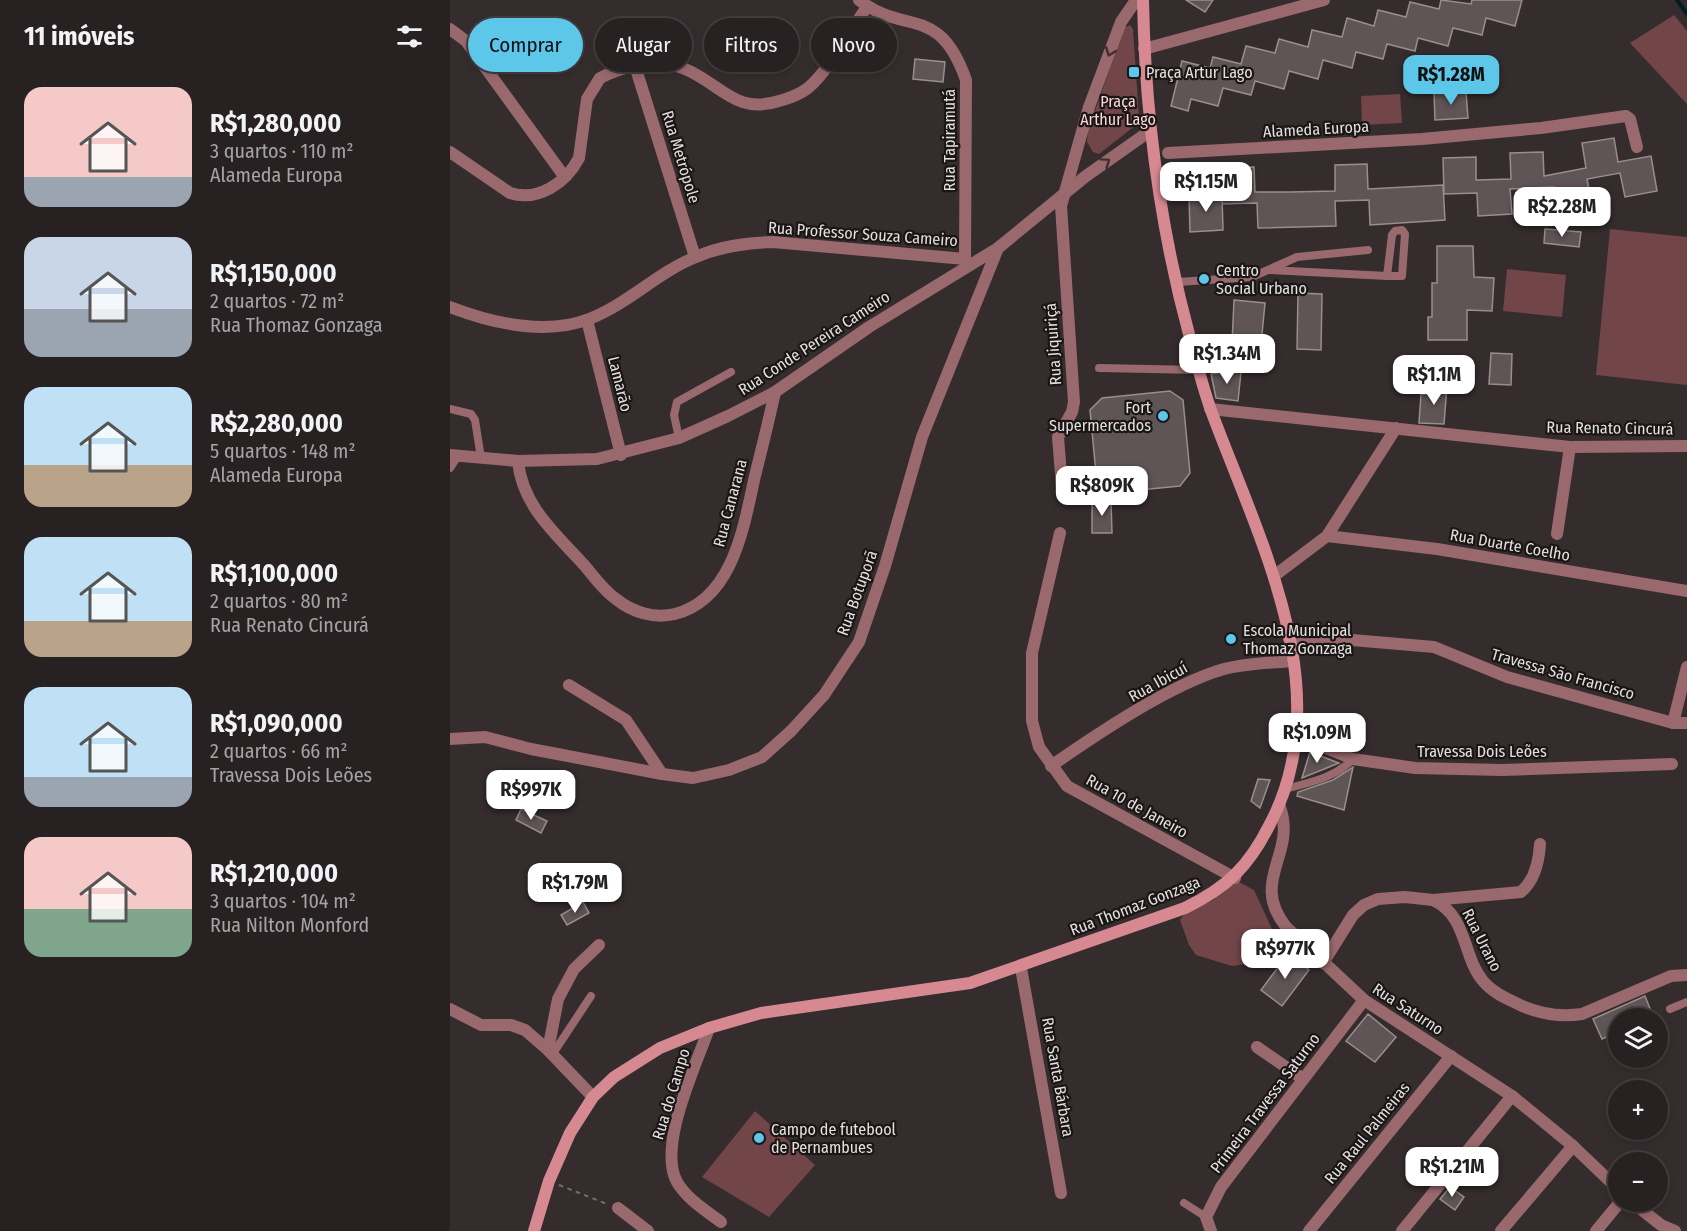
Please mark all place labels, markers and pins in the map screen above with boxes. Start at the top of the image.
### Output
pin: R$1.28M [1396,55,1506,106]
place label: Praça Artur Lago [1146,63,1253,82]
marker: Praça Artur Lago [1127,65,1141,79]
pin: R$1.15M [1151,162,1261,213]
pin: R$2.28M [1507,187,1617,238]
place label: Centro Social Urbano [1216,261,1307,298]
marker: Centro Social Urbano [1197,272,1211,286]
pin: R$1.34M [1172,334,1282,385]
pin: R$1.1M [1385,355,1483,406]
place label: Fort Supermercados [1049,398,1152,435]
marker: Fort Supermercados [1156,409,1170,423]
pin: R$809K [1053,466,1151,517]
place label: Escola Municipal Thomaz Gonzaga [1243,621,1353,658]
marker: Escola Municipal Thomaz Gonzaga [1224,632,1238,646]
pin: R$1.09M [1262,713,1372,764]
pin: R$997K [482,770,580,821]
pin: R$1.79M [520,863,630,914]
pin: R$977K [1236,929,1334,980]
place label: Campo de futebool de Pernambues [771,1120,896,1157]
marker: Campo de futebool de Pernambues [752,1131,766,1145]
pin: R$1.21M [1397,1147,1507,1198]

